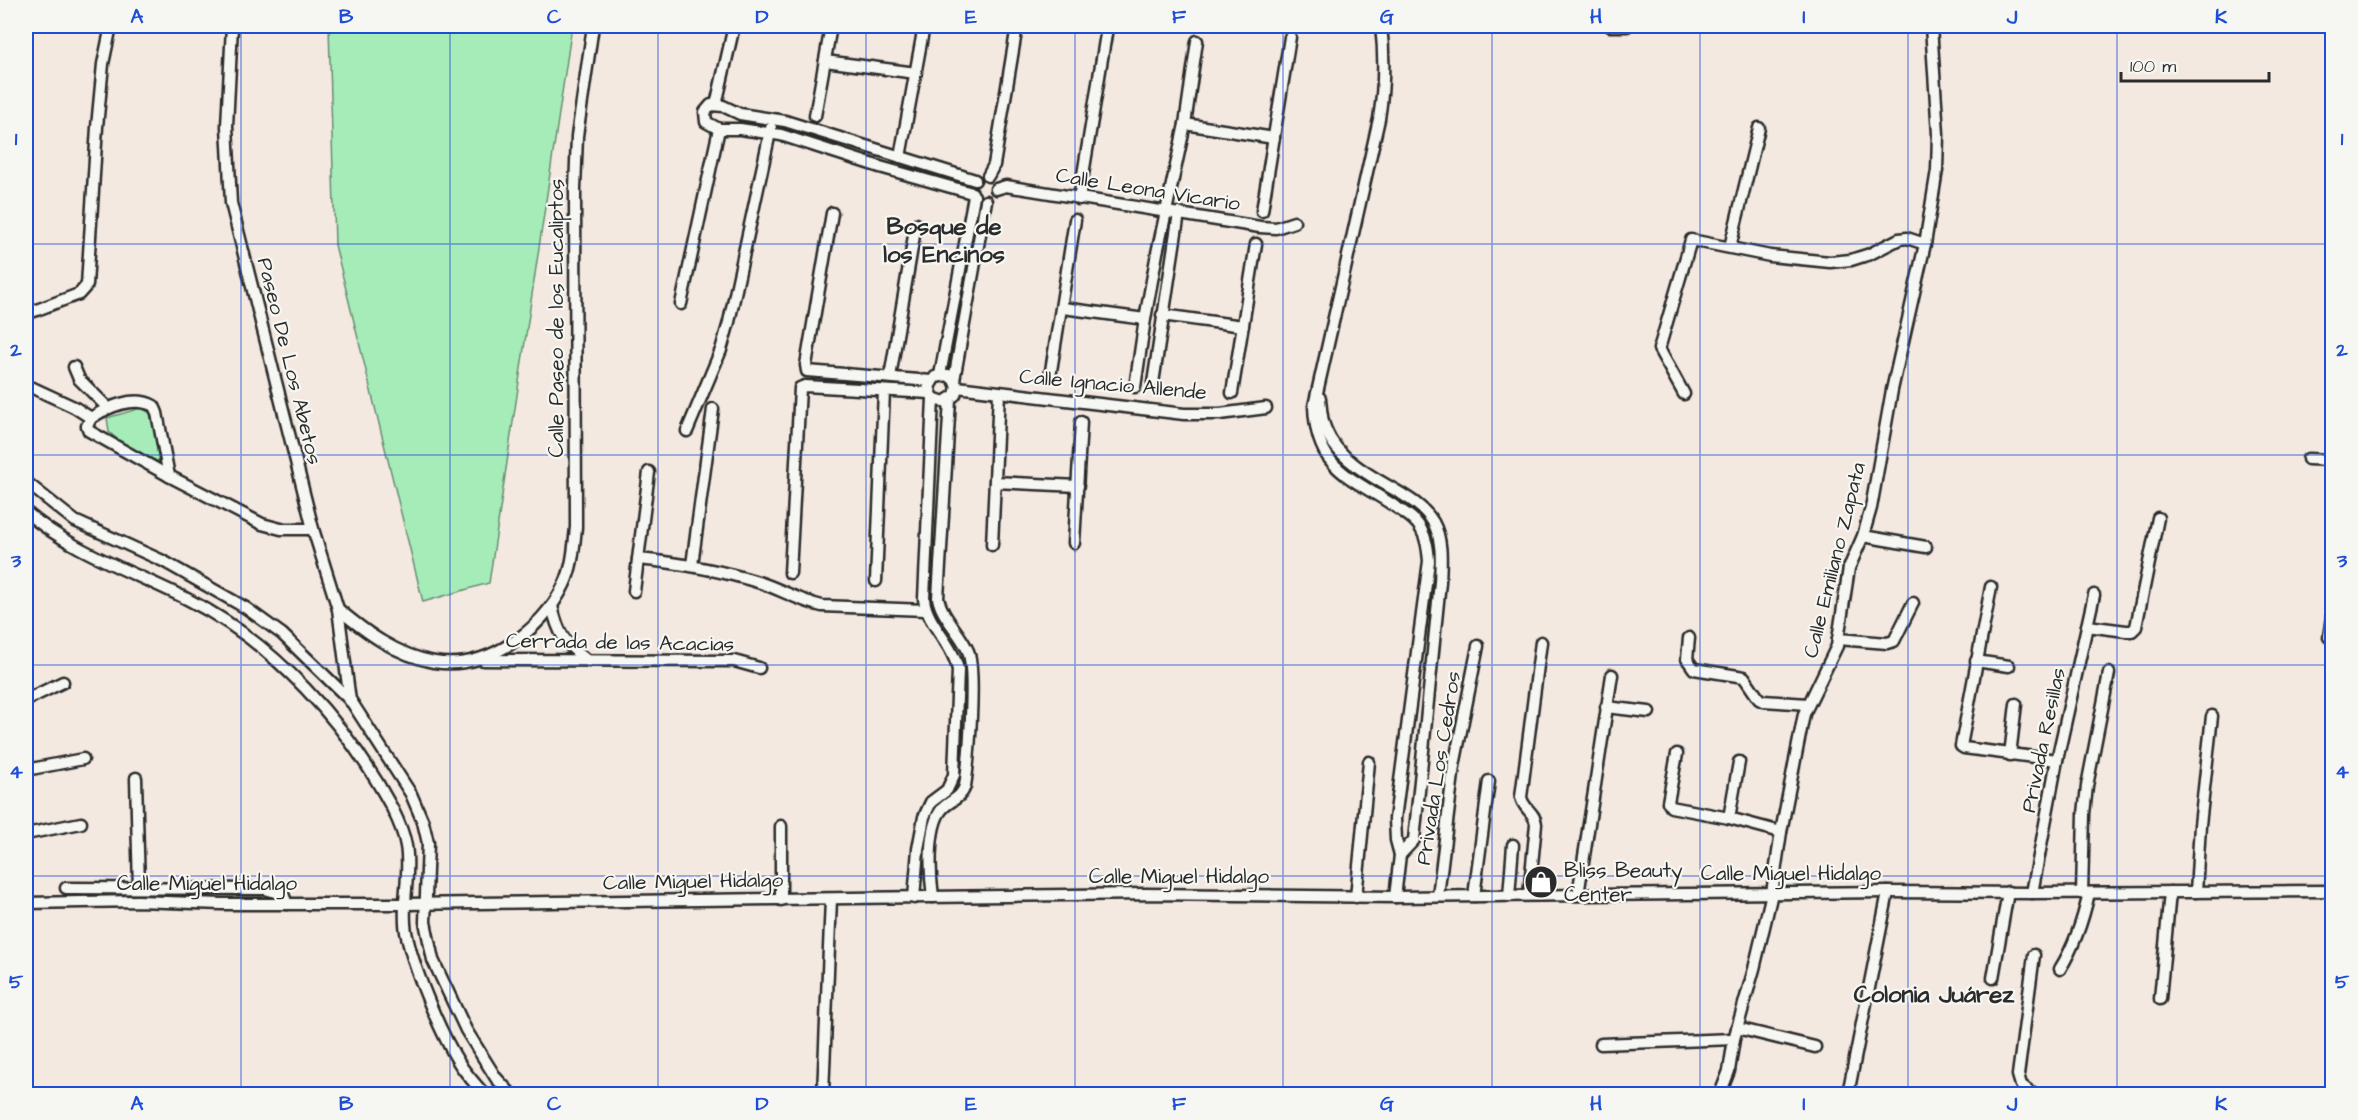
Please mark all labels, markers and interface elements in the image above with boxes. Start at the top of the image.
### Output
text: A [131,3,144,31]
text: B [339,3,354,31]
text: C [547,3,562,31]
text: D [756,3,769,31]
text: E [965,3,977,31]
text: F [1172,3,1187,31]
text: G [1380,3,1394,31]
text: H [1590,3,1602,31]
text: I [1802,3,1806,31]
text: J [2006,3,2018,31]
text: K [2215,3,2228,31]
scale bar [2121,45,2270,83]
text: 100 m [2130,54,2176,79]
text: 1 [15,125,18,153]
text: 1 [2341,125,2344,153]
street label: Calle Leona Vicario [1054,161,1242,218]
street label: Calle Paseo de los Eucaliptos [542,179,572,457]
district label: Bosque de los Encinos [883,210,1005,272]
street label: Paseo De Los Abetos [250,255,329,468]
text: 2 [9,336,22,364]
text: 2 [2335,336,2348,364]
street label: Calle Ignacio Allende [1018,362,1208,409]
street label: Calle Emiliano Zapata [1796,459,1874,661]
text: 3 [10,547,22,575]
text: 3 [2336,547,2348,575]
street label: Cerrada de las Acacias [505,626,735,659]
street label: Privada Resillas [2014,665,2073,815]
street label: Privada Los Cedros [1409,669,1468,867]
text: 4 [9,758,23,786]
text: 4 [2335,758,2349,786]
place label: Bliss Beauty Center [1564,856,1683,909]
street label: Calle Miguel Hidalgo [1701,859,1881,890]
street label: Calle Miguel Hidalgo [1089,862,1269,893]
shop icon: Bliss Beauty Center [1523,864,1559,900]
street label: Calle Miguel Hidalgo [603,865,784,900]
street label: Calle Miguel Hidalgo [117,869,297,900]
text: 5 [9,968,24,996]
text: 5 [2335,968,2350,996]
district label: Colonia Juárez [1854,978,2015,1012]
text: A [131,1090,144,1118]
text: B [339,1090,354,1118]
text: C [547,1090,562,1118]
text: D [756,1090,769,1118]
text: E [965,1090,977,1118]
text: F [1172,1090,1187,1118]
text: G [1380,1090,1394,1118]
text: H [1590,1090,1602,1118]
text: I [1802,1090,1806,1118]
text: J [2006,1090,2018,1118]
text: K [2215,1090,2228,1118]

